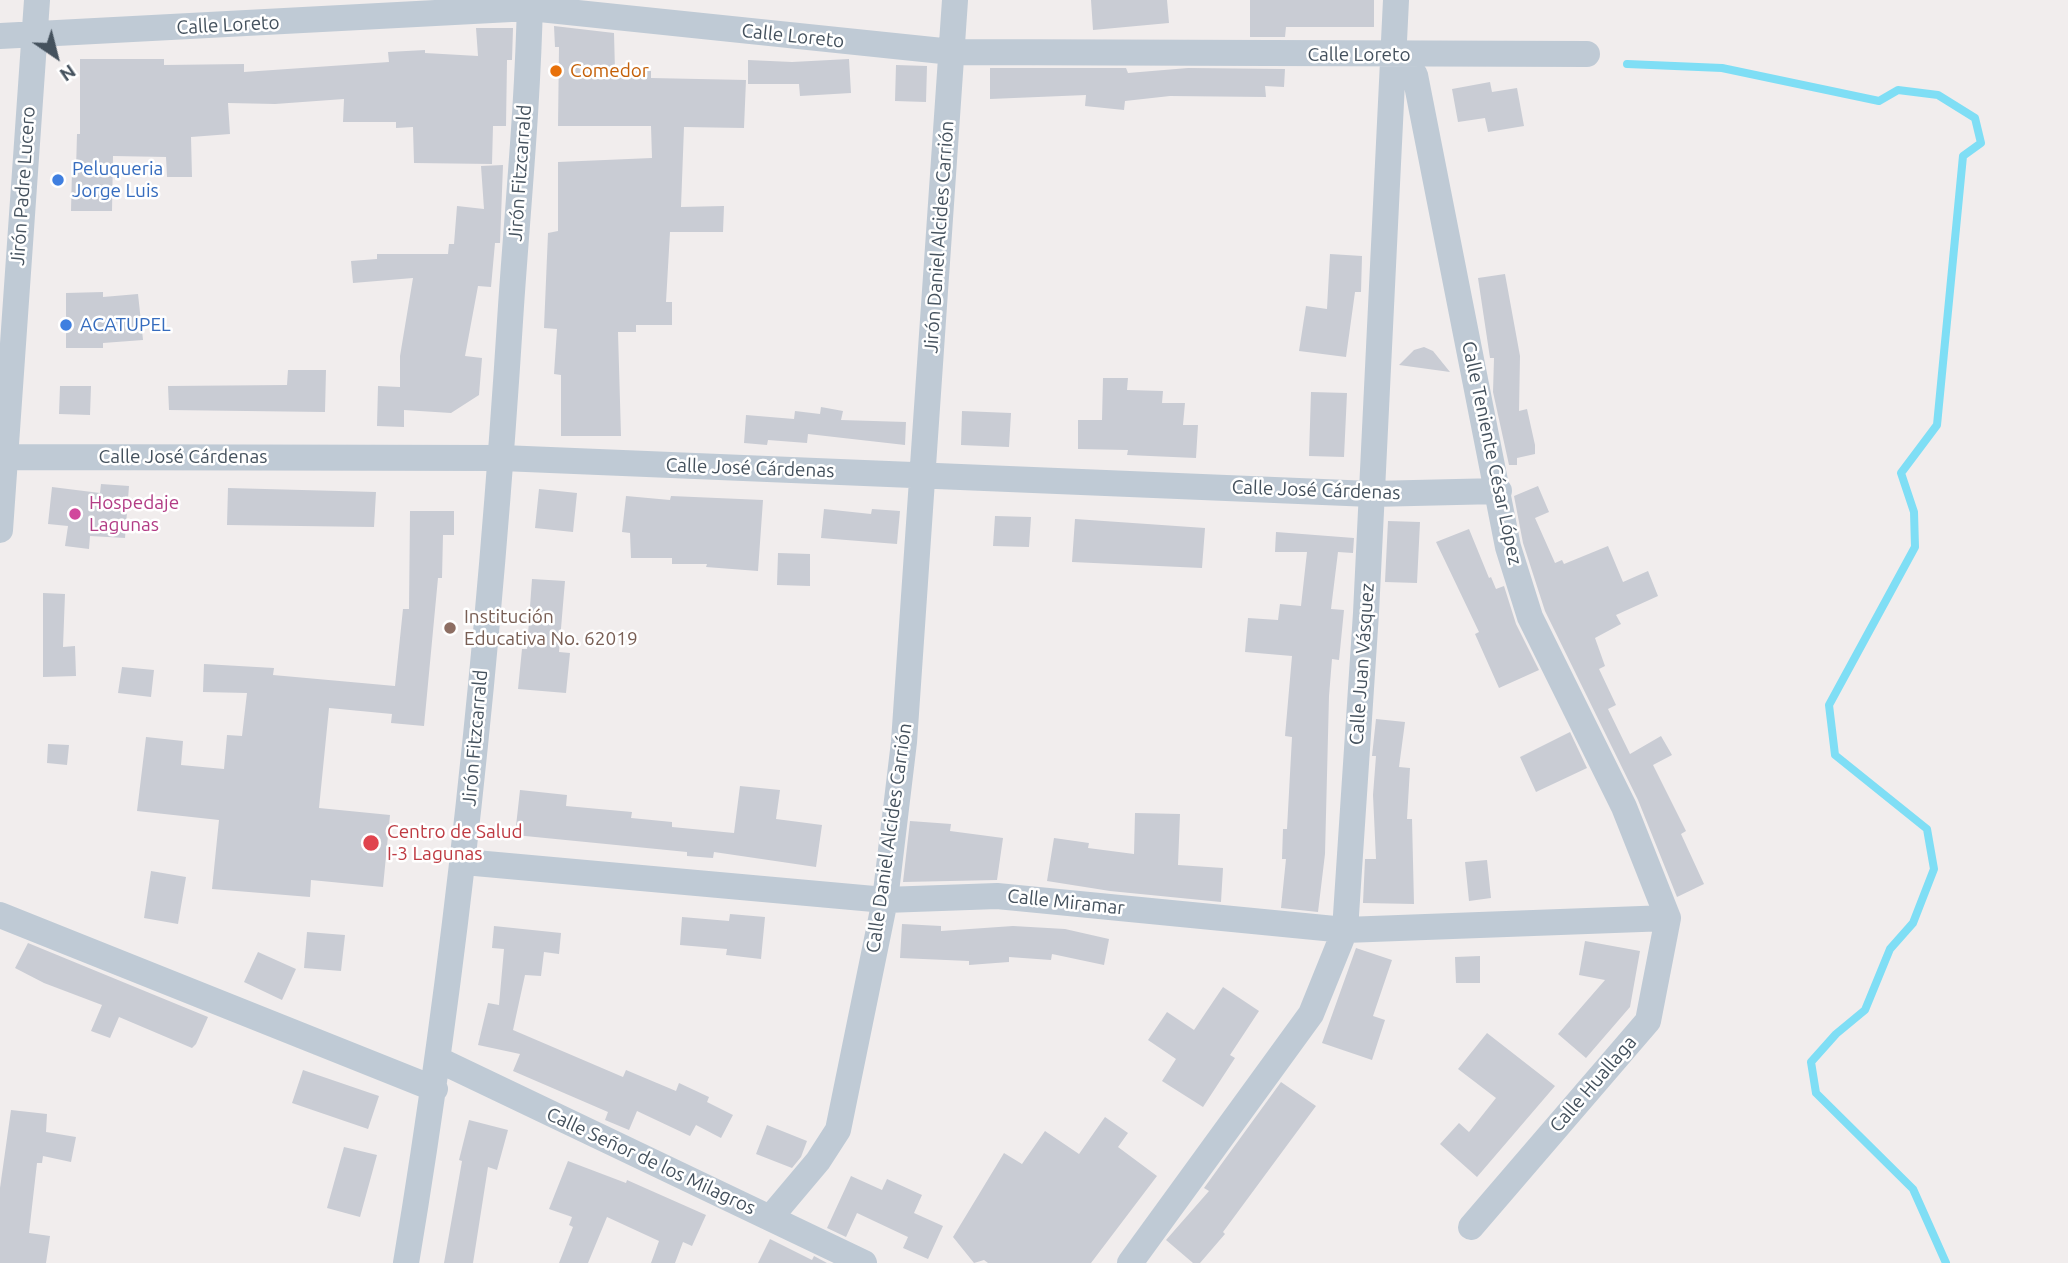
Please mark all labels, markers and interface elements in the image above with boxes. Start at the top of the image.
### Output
street label: Calle Loreto [176,11,280,39]
street label: Calle Loreto [740,19,846,53]
north arrow [21,21,91,91]
street label: Calle Loreto [1307,44,1411,66]
text: N [56,60,80,86]
place label: Comedor [570,60,649,82]
marker: Comedor [548,63,564,79]
street label: Jirón Fitzcarrald [504,104,536,242]
street label: Jirón Padre Lucero [6,106,40,266]
street label: Jirón Daniel Alcides Carrión [919,120,959,354]
place label: Peluqueria Jorge Luis [72,158,163,202]
marker: Peluqueria Jorge Luis [50,172,66,188]
place label: ACATUPEL [80,314,171,336]
marker: ACATUPEL [58,317,74,333]
street label: Calle Teniente César López [1457,339,1527,567]
street label: Calle José Cárdenas [99,446,267,468]
street label: Calle José Cárdenas [665,454,835,482]
street label: Calle José Cárdenas [1231,476,1401,504]
place label: Hospedaje Lagunas [89,492,179,536]
marker: Hospedaje Lagunas [67,506,83,522]
street label: Calle Juan Vásquez [1345,582,1379,746]
place label: Institución Educativa No. 62019 [464,606,638,650]
marker: Institución Educativa No. 62019 [442,620,458,636]
street label: Jirón Fitzcarrald [458,669,492,807]
street label: Calle Daniel Alcides Carrión [862,722,916,954]
place label: Centro de Salud I-3 Lagunas [387,821,523,865]
marker: Centro de Salud I-3 Lagunas [361,833,381,853]
street label: Calle Miramar [1006,885,1126,919]
street label: Calle Huallaga [1545,1031,1641,1137]
street label: Calle Señor de los Milagros [543,1102,759,1220]

